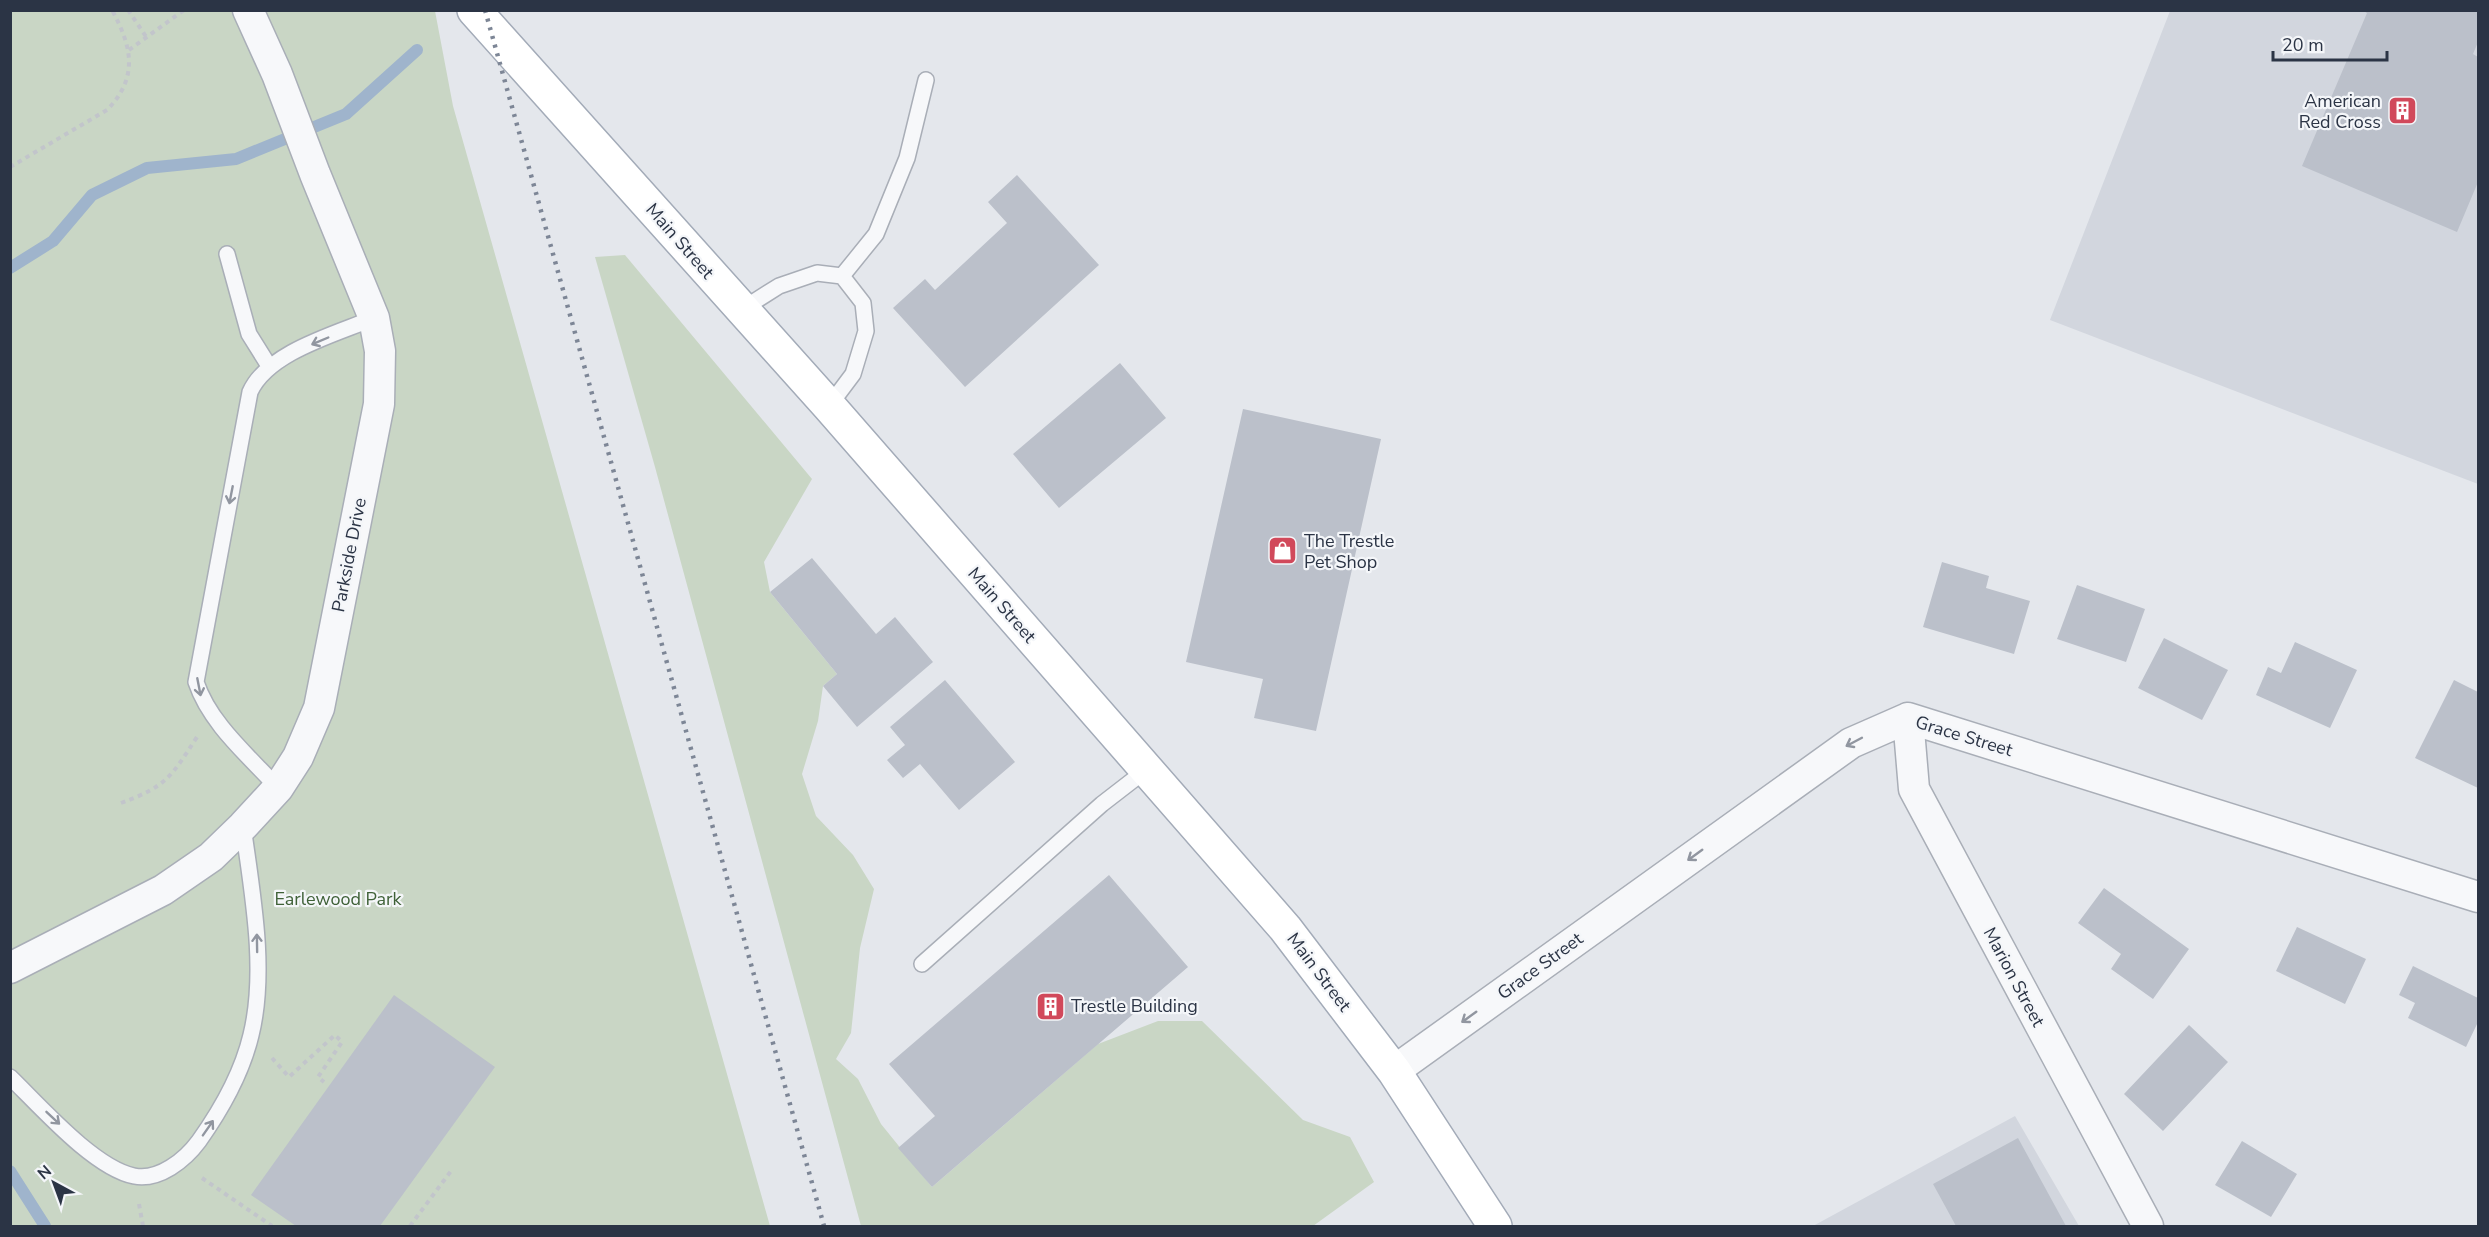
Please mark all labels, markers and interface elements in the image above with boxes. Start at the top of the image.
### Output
scale bar [2273,24,2387,62]
text: 20 m [2282,33,2324,57]
place label: American Red Cross [2299,89,2381,134]
building icon: American Red Cross [2386,95,2418,127]
street label: Main Street [640,198,720,285]
one-way arrow [311,336,330,347]
one-way arrow [225,485,236,505]
street label: Parkside Drive [326,496,372,614]
place label: The Trestle Pet Shop [1304,529,1394,574]
shop icon: The Trestle Pet Shop [1267,535,1299,567]
street label: Main Street [962,562,1042,649]
one-way arrow [194,677,205,696]
street label: Grace Street [1912,710,2016,762]
one-way arrow [1846,737,1864,748]
one-way arrow [1688,848,1704,861]
park label: Earlewood Park [274,887,403,911]
street label: Marion Street [1978,923,2051,1032]
street label: Grace Street [1492,926,1588,1005]
street label: Main Street [1281,928,1357,1017]
one-way arrow [251,934,263,954]
building icon: Trestle Building [1034,990,1066,1022]
place label: Trestle Building [1071,994,1198,1018]
one-way arrow [1461,1011,1477,1023]
one-way arrow [45,1111,60,1125]
one-way arrow [202,1120,214,1136]
north arrow [24,1153,84,1213]
text: N [33,1160,57,1185]

